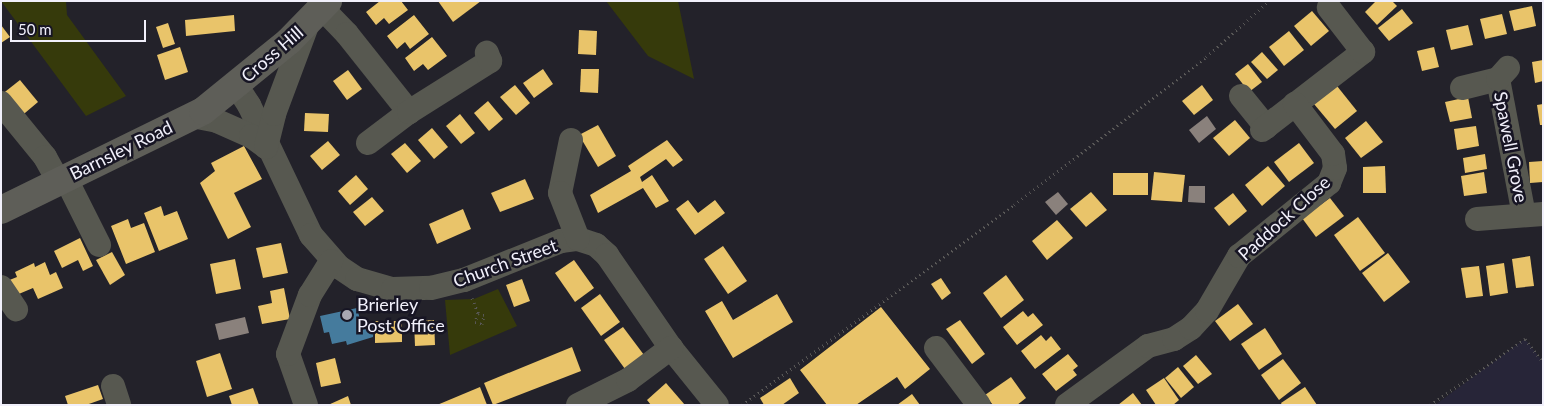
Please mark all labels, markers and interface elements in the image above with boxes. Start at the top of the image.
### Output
scale bar [12,10,149,42]
text: 50 m [18,20,52,38]
street label: Cross Hill [237,21,307,87]
street label: Spawell Grove [1490,90,1532,204]
street label: Barnsley Road [66,116,176,184]
street label: Paddock Close [1234,171,1334,265]
street label: Church Street [450,234,560,292]
place label: Brierley Post Office [357,294,445,336]
marker: Brierley Post Office [341,309,353,321]

